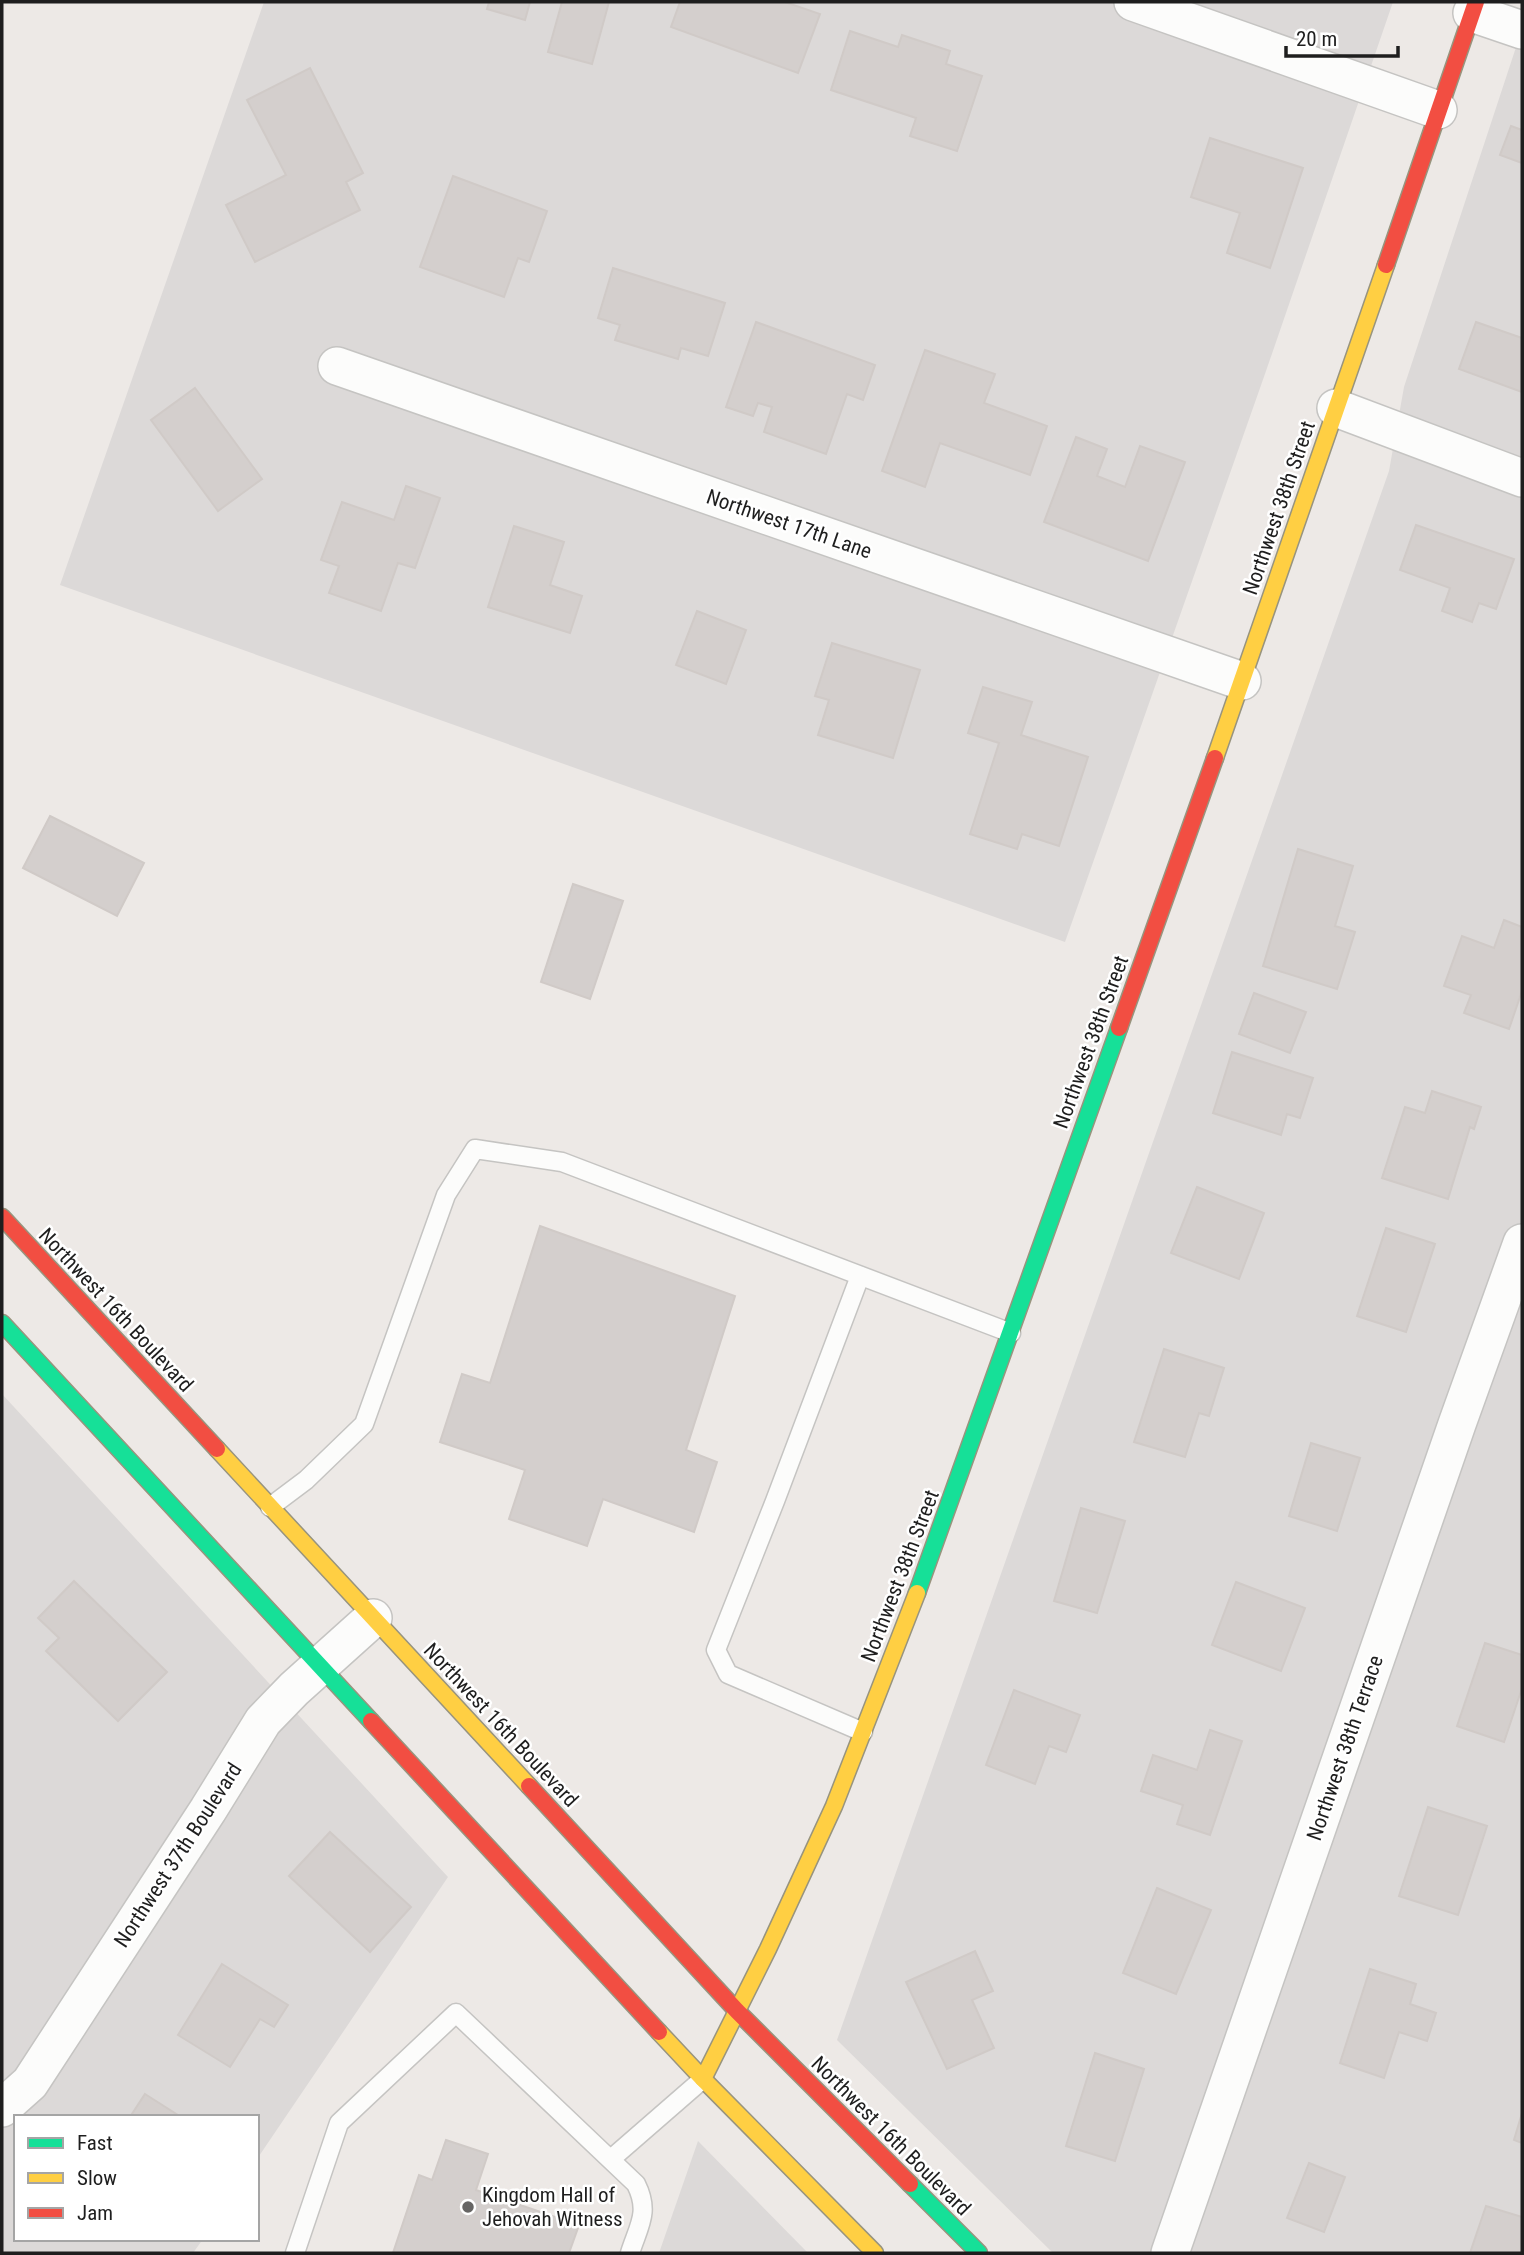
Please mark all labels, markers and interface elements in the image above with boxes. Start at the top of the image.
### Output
scale bar [1286,14,1398,58]
text: 20 m [1296,27,1337,51]
street label: Northwest 38th Street [1238,418,1320,598]
street label: Northwest 17th Lane [703,485,875,564]
street label: Northwest 38th Street [1049,952,1133,1132]
street label: Northwest 16th Boulevard [34,1223,198,1397]
street label: Northwest 38th Street [856,1487,944,1665]
street label: Northwest 16th Boulevard [419,1638,583,1812]
street label: Northwest 38th Terrace [1302,1652,1388,1844]
street label: Northwest 37th Boulevard [109,1758,247,1952]
street label: Northwest 16th Boulevard [806,2051,976,2221]
legend [14,2115,259,2241]
text: Fast [77,2131,113,2155]
text: Slow [77,2166,117,2190]
place label: Kingdom Hall of Jehovah Witness [482,2183,623,2231]
marker: Kingdom Hall of Jehovah Witness [460,2199,476,2215]
text: Jam [77,2201,113,2225]

